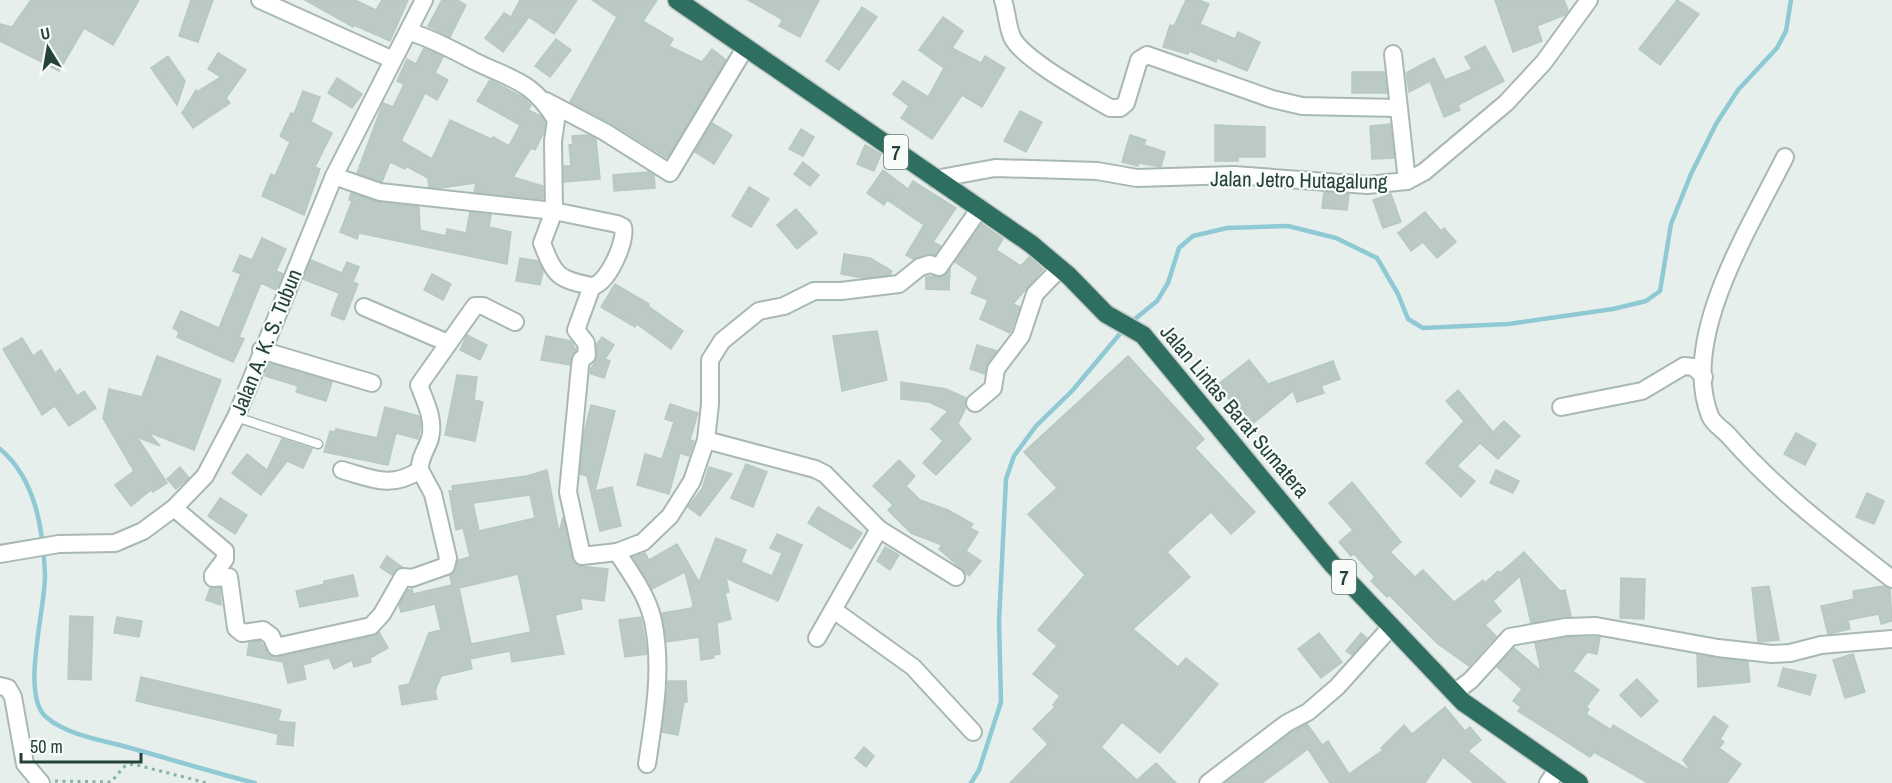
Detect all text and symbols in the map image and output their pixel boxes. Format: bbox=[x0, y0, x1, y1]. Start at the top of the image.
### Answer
north arrow bbox=[18, 18, 78, 78]
text: U bbox=[38, 22, 52, 45]
road number: 7 bbox=[884, 135, 908, 169]
street label: Jalan Jetro Hutagalung bbox=[1210, 164, 1388, 196]
street label: Jalan A. K. S. Tubun bbox=[223, 265, 309, 419]
street label: Jalan Lintas Barat Sumatera bbox=[1154, 318, 1317, 504]
road number: 7 bbox=[1332, 560, 1356, 594]
scale bar bbox=[21, 726, 141, 764]
text: 50 m bbox=[30, 734, 63, 759]

